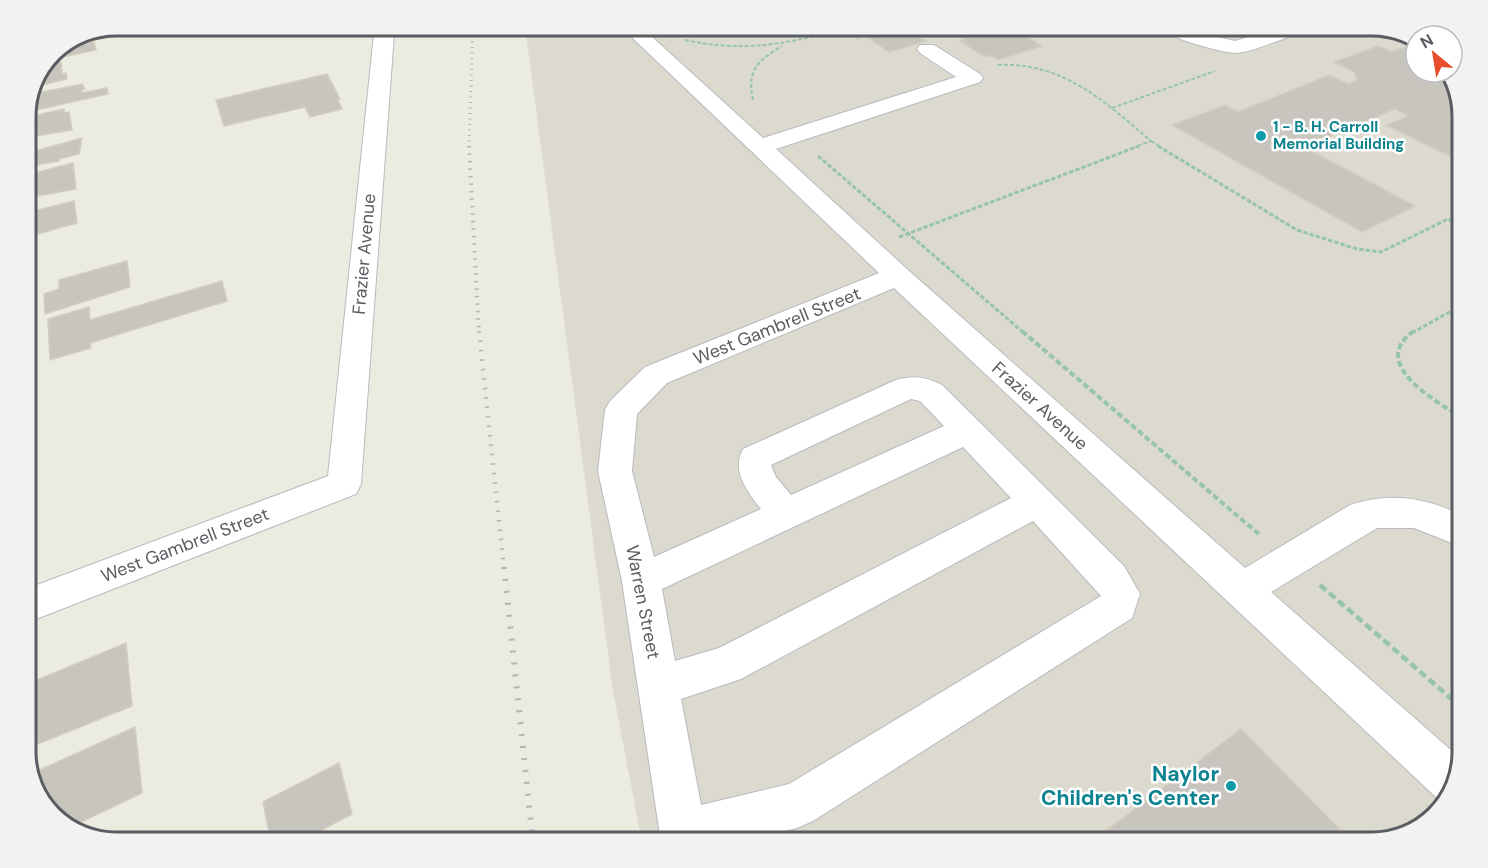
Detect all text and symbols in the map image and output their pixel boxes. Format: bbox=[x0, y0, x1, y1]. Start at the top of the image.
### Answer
north arrow bbox=[1404, 24, 1464, 84]
text: N bbox=[1416, 29, 1437, 53]
place label: 1 - B. H. Carroll Memorial Building bbox=[1273, 117, 1404, 154]
marker: 1 - B. H. Carroll Memorial Building bbox=[1254, 129, 1268, 143]
street label: Frazier Avenue bbox=[347, 192, 381, 316]
street label: West Gambrell Street bbox=[690, 281, 864, 371]
street label: Frazier Avenue bbox=[987, 356, 1093, 456]
street label: West Gambrell Street bbox=[97, 502, 273, 588]
street label: Warren Street bbox=[620, 543, 666, 661]
place label: Naylor Children's Center bbox=[1041, 760, 1219, 812]
marker: Naylor Children's Center bbox=[1224, 779, 1238, 793]

